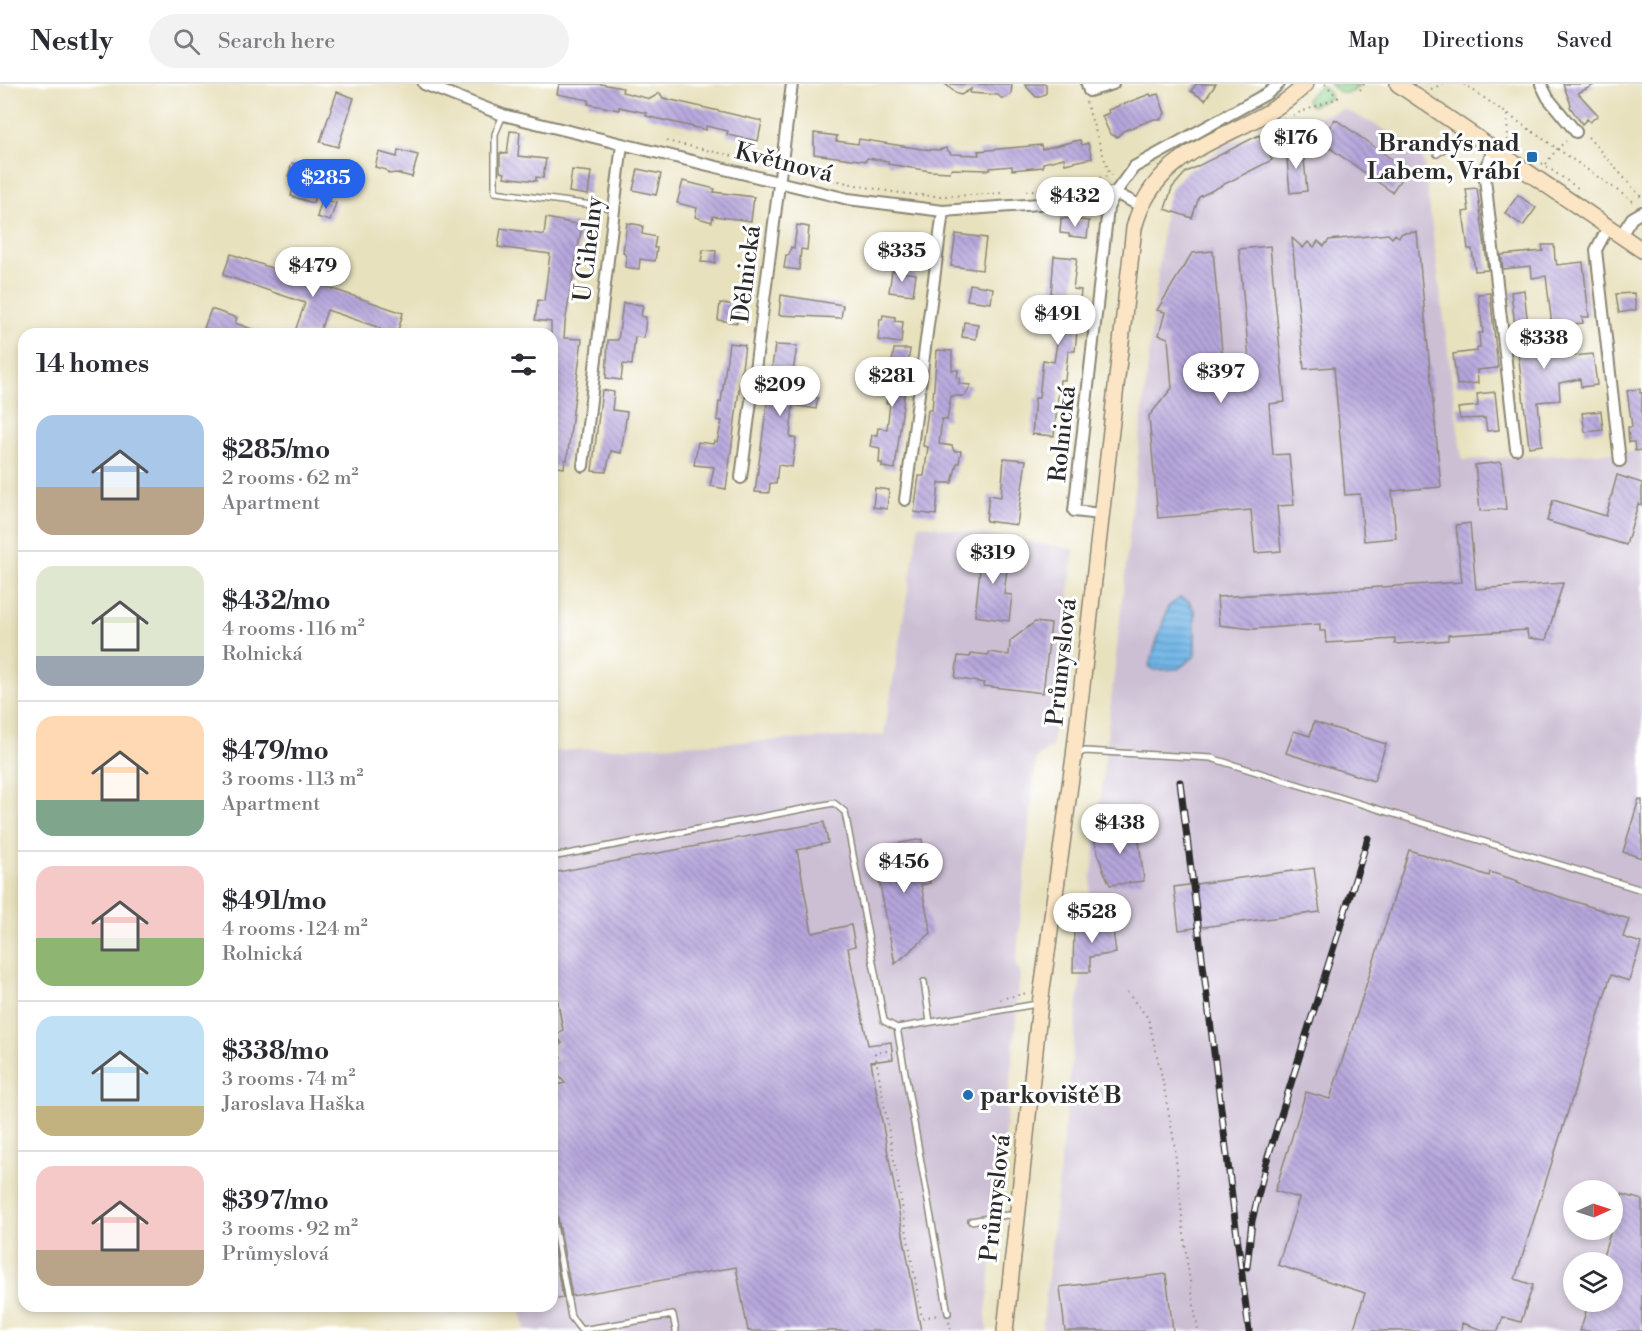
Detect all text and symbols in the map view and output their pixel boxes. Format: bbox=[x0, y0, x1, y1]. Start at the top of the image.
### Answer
search box bbox=[149, 14, 569, 68]
text: Nestly bbox=[30, 24, 113, 59]
icon: search bbox=[170, 25, 203, 58]
text: Search here bbox=[218, 28, 335, 55]
text: Map bbox=[1348, 28, 1390, 54]
text: Directions bbox=[1423, 28, 1524, 54]
text: Saved bbox=[1557, 28, 1612, 54]
pin: $176 bbox=[1260, 119, 1332, 170]
text: $176 bbox=[1274, 126, 1318, 151]
place label: Brandýs nad Labem, Vrábí bbox=[1367, 129, 1521, 187]
street label: Květnová bbox=[732, 136, 837, 190]
marker: Brandýs nad Labem, Vrábí bbox=[1525, 150, 1539, 164]
pin: $285 bbox=[290, 159, 362, 210]
text: $285 bbox=[301, 166, 351, 191]
pin: $432 bbox=[1039, 177, 1111, 228]
text: $432 bbox=[1050, 184, 1100, 209]
street label: U Cihelny bbox=[568, 194, 610, 304]
street label: Dělnická bbox=[726, 223, 768, 324]
pin: $335 bbox=[866, 232, 938, 283]
text: $335 bbox=[878, 239, 926, 264]
pin: $479 bbox=[277, 247, 349, 298]
text: $479 bbox=[289, 254, 337, 279]
pin: $491 bbox=[1022, 295, 1094, 346]
text: $491 bbox=[1035, 302, 1081, 327]
pin: $338 bbox=[1508, 319, 1580, 370]
text: $338 bbox=[1520, 326, 1568, 351]
text: 14 homes bbox=[36, 348, 149, 380]
icon: filters bbox=[507, 348, 540, 381]
pin: $397 bbox=[1185, 353, 1257, 404]
pin: $281 bbox=[856, 357, 928, 408]
text: $397 bbox=[1197, 360, 1245, 385]
text: $281 bbox=[869, 364, 915, 389]
pin: $209 bbox=[744, 366, 816, 417]
text: $209 bbox=[754, 373, 806, 398]
street label: Rolnická bbox=[1043, 384, 1083, 484]
text: $285/mo bbox=[222, 434, 330, 466]
icon: home bbox=[84, 439, 156, 511]
text: 2 rooms · 62 m² bbox=[222, 466, 358, 491]
text: Apartment bbox=[222, 491, 320, 516]
pin: $319 bbox=[957, 534, 1029, 585]
text: $319 bbox=[970, 541, 1016, 566]
text: $432/mo bbox=[222, 585, 331, 617]
icon: home bbox=[84, 590, 156, 662]
street label: Průmyslová bbox=[1040, 596, 1084, 727]
text: 4 rooms · 116 m² bbox=[222, 617, 365, 642]
text: Rolnická bbox=[222, 642, 303, 667]
text: $479/mo bbox=[222, 735, 329, 767]
icon: home bbox=[84, 740, 156, 812]
text: 3 rooms · 113 m² bbox=[222, 767, 363, 792]
text: Apartment bbox=[222, 792, 320, 817]
pin: $438 bbox=[1084, 804, 1156, 855]
text: $438 bbox=[1095, 811, 1145, 836]
pin: $456 bbox=[868, 843, 940, 894]
text: $456 bbox=[879, 850, 929, 875]
text: $491/mo bbox=[222, 885, 327, 917]
icon: home bbox=[84, 890, 156, 962]
pin: $528 bbox=[1056, 893, 1128, 944]
text: $528 bbox=[1067, 900, 1117, 925]
text: 4 rooms · 124 m² bbox=[222, 917, 368, 942]
text: Rolnická bbox=[222, 942, 303, 967]
text: $338/mo bbox=[222, 1035, 329, 1067]
icon: home bbox=[84, 1040, 156, 1112]
text: 3 rooms · 74 m² bbox=[222, 1067, 355, 1092]
place label: parkoviště B bbox=[980, 1081, 1121, 1111]
marker: parkoviště B bbox=[961, 1088, 975, 1102]
text: Jaroslava Haška bbox=[222, 1092, 365, 1117]
street label: Průmyslová bbox=[974, 1132, 1018, 1263]
north arrow bbox=[1563, 1180, 1623, 1240]
map controls bbox=[1563, 1180, 1623, 1312]
text: $397/mo bbox=[222, 1185, 329, 1217]
icon: home bbox=[84, 1190, 156, 1262]
text: 3 rooms · 92 m² bbox=[222, 1217, 358, 1242]
text: Průmyslová bbox=[222, 1242, 329, 1267]
button: layers bbox=[1563, 1252, 1623, 1312]

